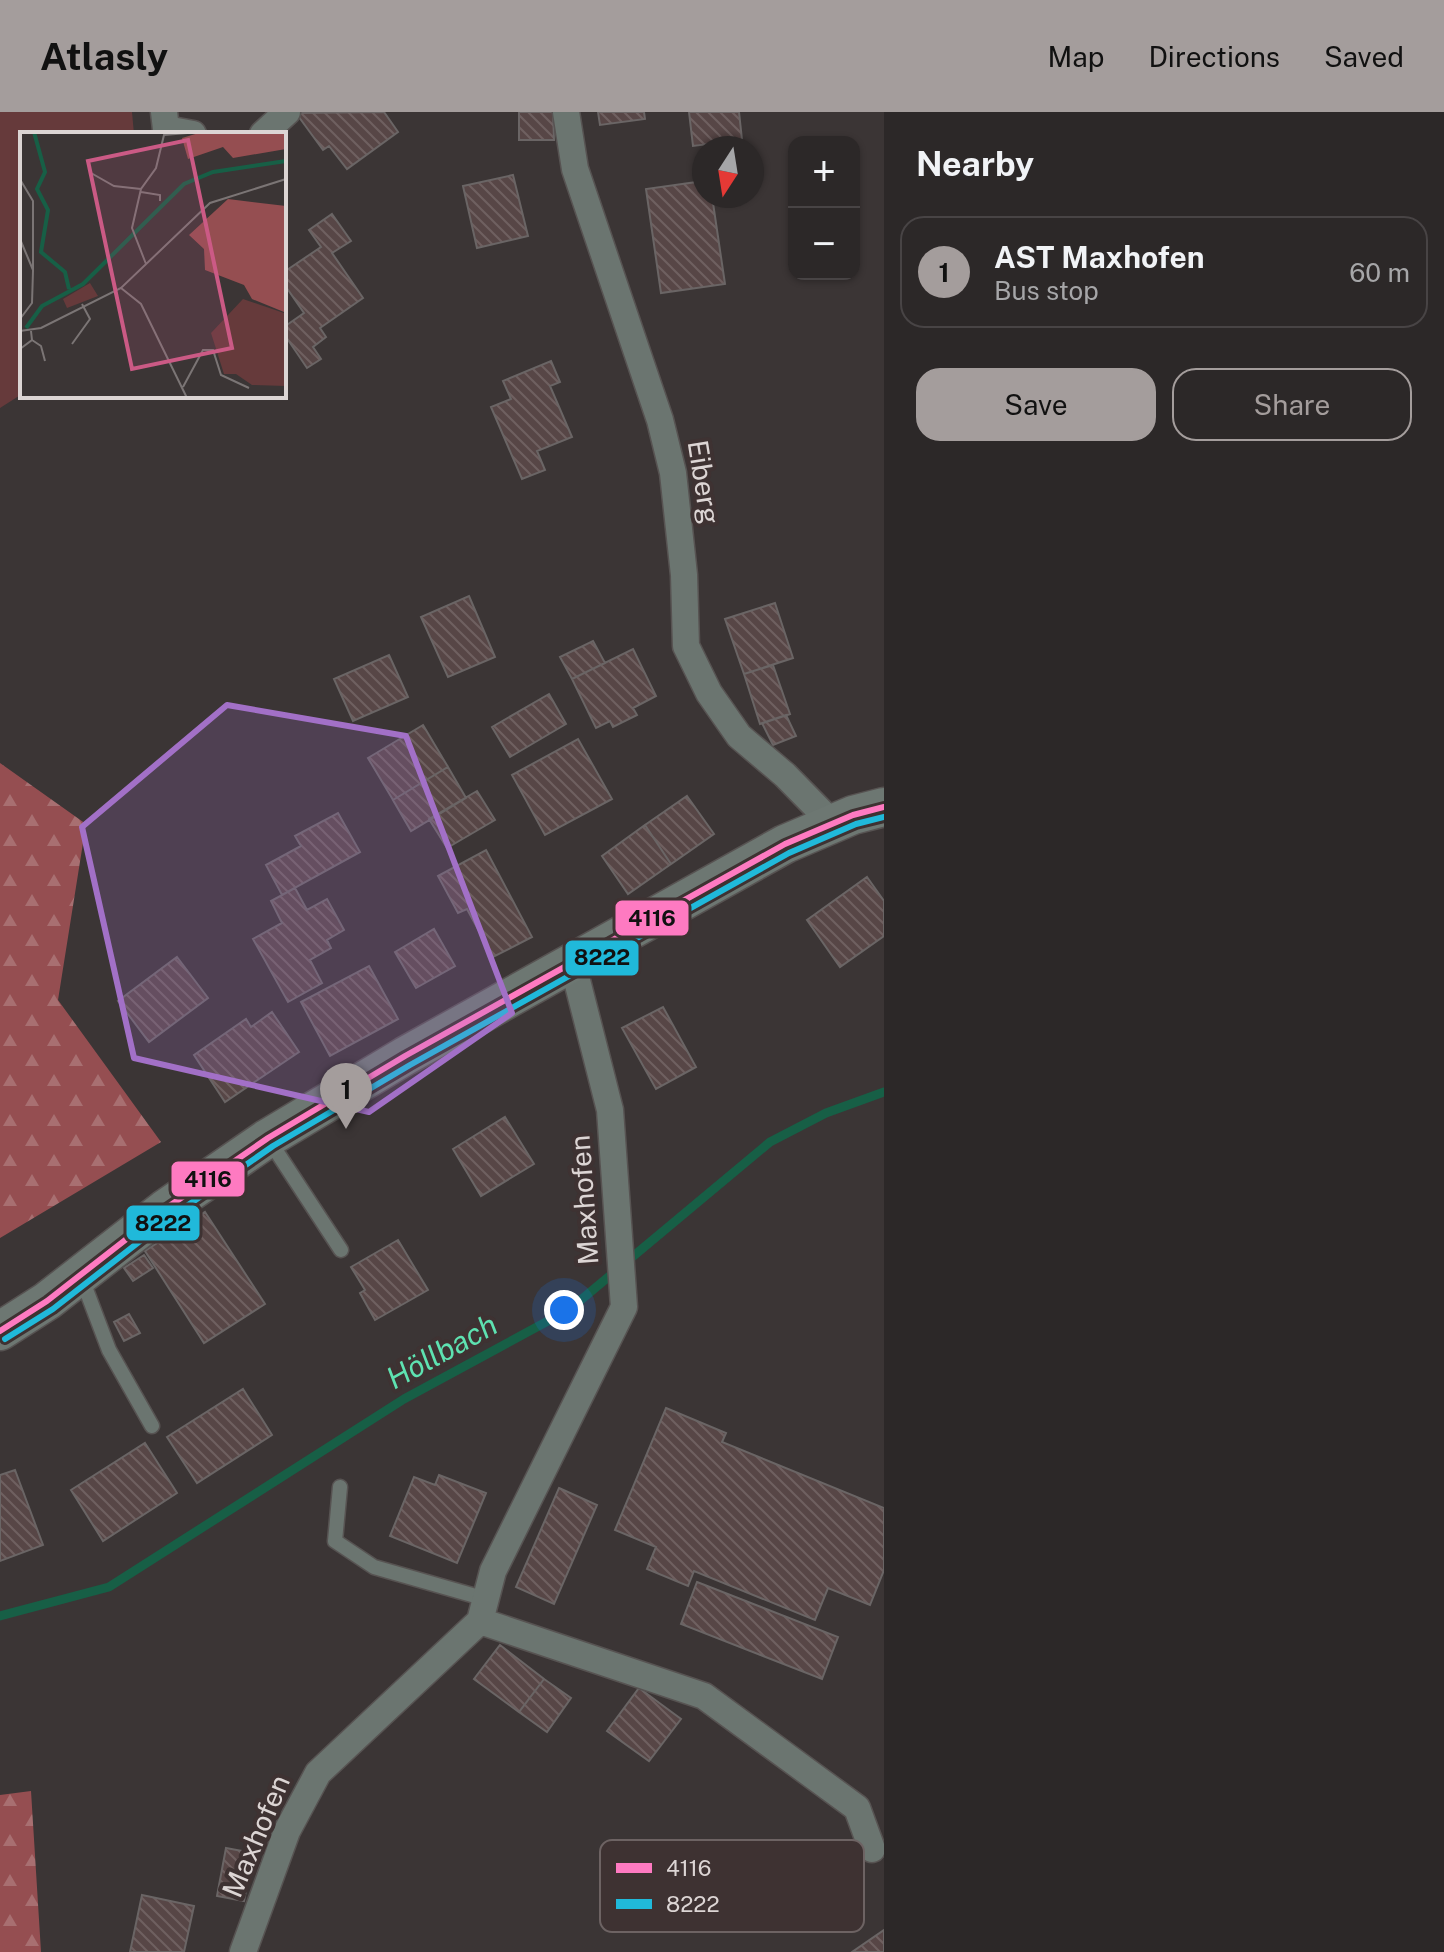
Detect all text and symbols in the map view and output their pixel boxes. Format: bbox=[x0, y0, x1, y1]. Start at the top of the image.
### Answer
text: Atlasly bbox=[40, 34, 168, 79]
text: Map bbox=[1048, 40, 1104, 73]
text: Directions bbox=[1148, 40, 1280, 73]
text: Saved bbox=[1324, 40, 1404, 73]
inset map bbox=[20, 132, 286, 398]
north arrow bbox=[692, 136, 764, 208]
map controls bbox=[788, 136, 860, 280]
button: + bbox=[788, 136, 860, 208]
text: Nearby bbox=[916, 144, 1034, 184]
button: − bbox=[788, 208, 860, 280]
text: AST Maxhofen bbox=[994, 239, 1205, 275]
text: 1 bbox=[938, 257, 950, 288]
text: 60 m bbox=[1349, 257, 1410, 288]
text: Bus stop bbox=[994, 275, 1099, 306]
button: Save bbox=[916, 368, 1156, 441]
button: Share bbox=[1172, 368, 1412, 441]
street label: Eiberg bbox=[682, 438, 727, 526]
line badge: 4116 bbox=[614, 899, 690, 937]
text: 4116 bbox=[628, 905, 676, 931]
line badge: 8222 bbox=[564, 939, 640, 977]
text: 8222 bbox=[574, 944, 630, 970]
pin: 1 bbox=[320, 1063, 372, 1129]
street label: Maxhofen bbox=[563, 1134, 604, 1266]
line badge: 4116 bbox=[170, 1160, 246, 1198]
text: 4116 bbox=[184, 1166, 232, 1192]
line badge: 8222 bbox=[125, 1204, 201, 1242]
text: 8222 bbox=[135, 1210, 191, 1236]
your location bbox=[544, 1290, 584, 1330]
water label: Höllbach bbox=[380, 1306, 503, 1396]
street label: Maxhofen bbox=[215, 1770, 296, 1902]
legend bbox=[600, 1840, 864, 1932]
text: 4116 bbox=[666, 1855, 711, 1881]
text: 8222 bbox=[666, 1891, 720, 1917]

